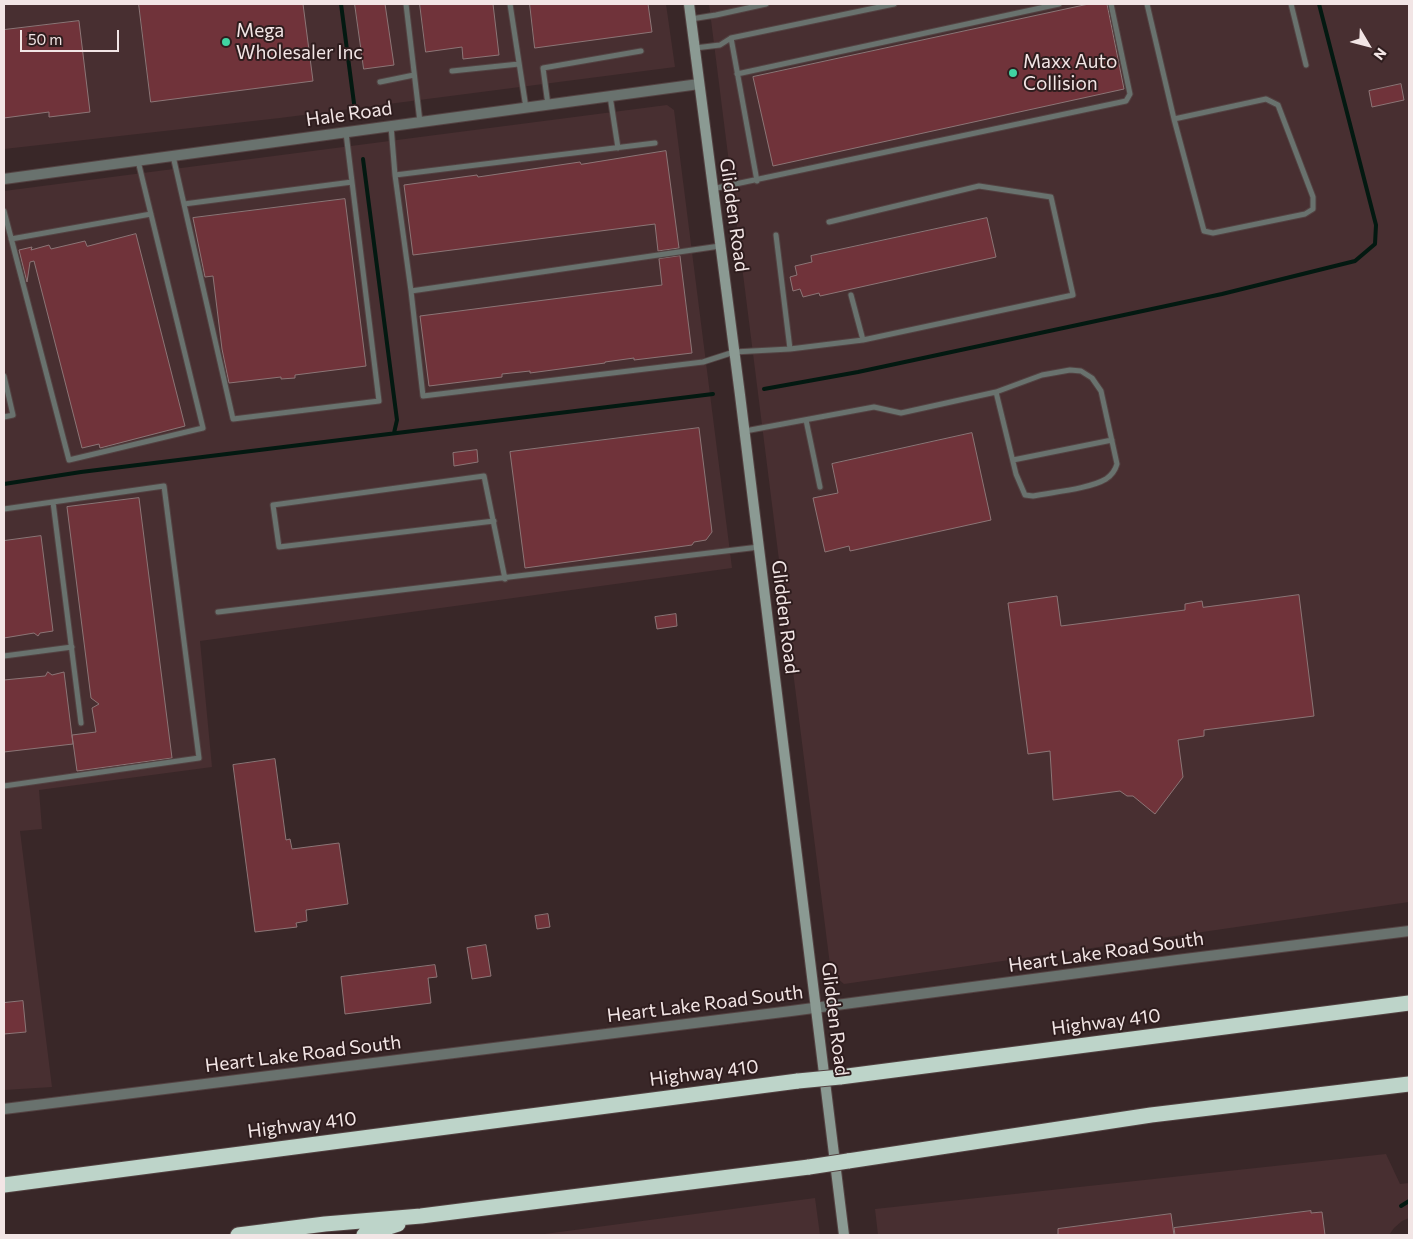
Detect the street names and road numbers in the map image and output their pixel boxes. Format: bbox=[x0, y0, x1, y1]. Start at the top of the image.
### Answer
street label: Hale Road bbox=[304, 97, 394, 131]
street label: Glidden Road bbox=[715, 157, 753, 273]
street label: Glidden Road bbox=[767, 559, 803, 675]
street label: Heart Lake Road South bbox=[1007, 927, 1205, 977]
street label: Glidden Road bbox=[817, 961, 853, 1077]
street label: Heart Lake Road South bbox=[606, 981, 804, 1027]
street label: Highway 410 bbox=[1050, 1004, 1162, 1040]
street label: Heart Lake Road South bbox=[204, 1031, 402, 1077]
street label: Highway 410 bbox=[648, 1055, 760, 1091]
street label: Highway 410 bbox=[246, 1107, 358, 1143]

